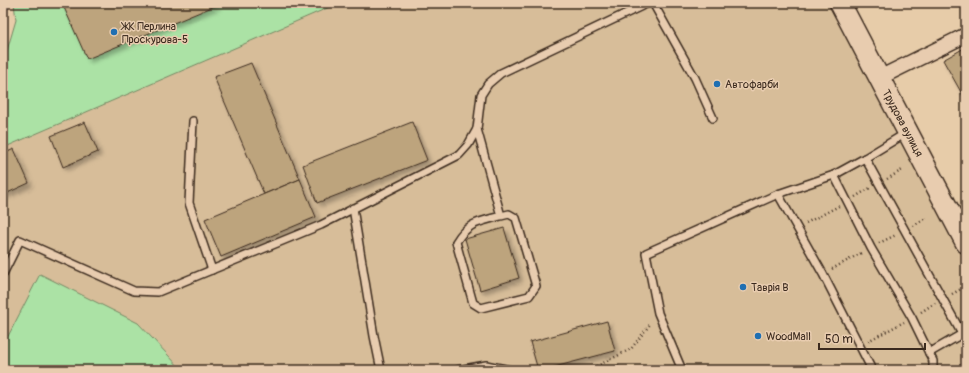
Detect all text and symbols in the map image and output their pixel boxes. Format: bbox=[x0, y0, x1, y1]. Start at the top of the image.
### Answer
place label: ЖК Перлина Проскурова-5 bbox=[120, 20, 188, 46]
marker: ЖК Перлина Проскурова-5 bbox=[109, 27, 119, 37]
place label: Автофарби bbox=[725, 78, 778, 91]
marker: Автофарби bbox=[712, 79, 722, 89]
street label: Трудова вулиця bbox=[879, 87, 926, 159]
place label: Таврія В bbox=[751, 281, 789, 294]
marker: Таврія В bbox=[738, 282, 748, 292]
scale bar bbox=[819, 325, 925, 351]
place label: WoodMall bbox=[766, 330, 811, 343]
marker: WoodMall bbox=[753, 331, 763, 341]
text: 50 m bbox=[825, 332, 853, 347]

